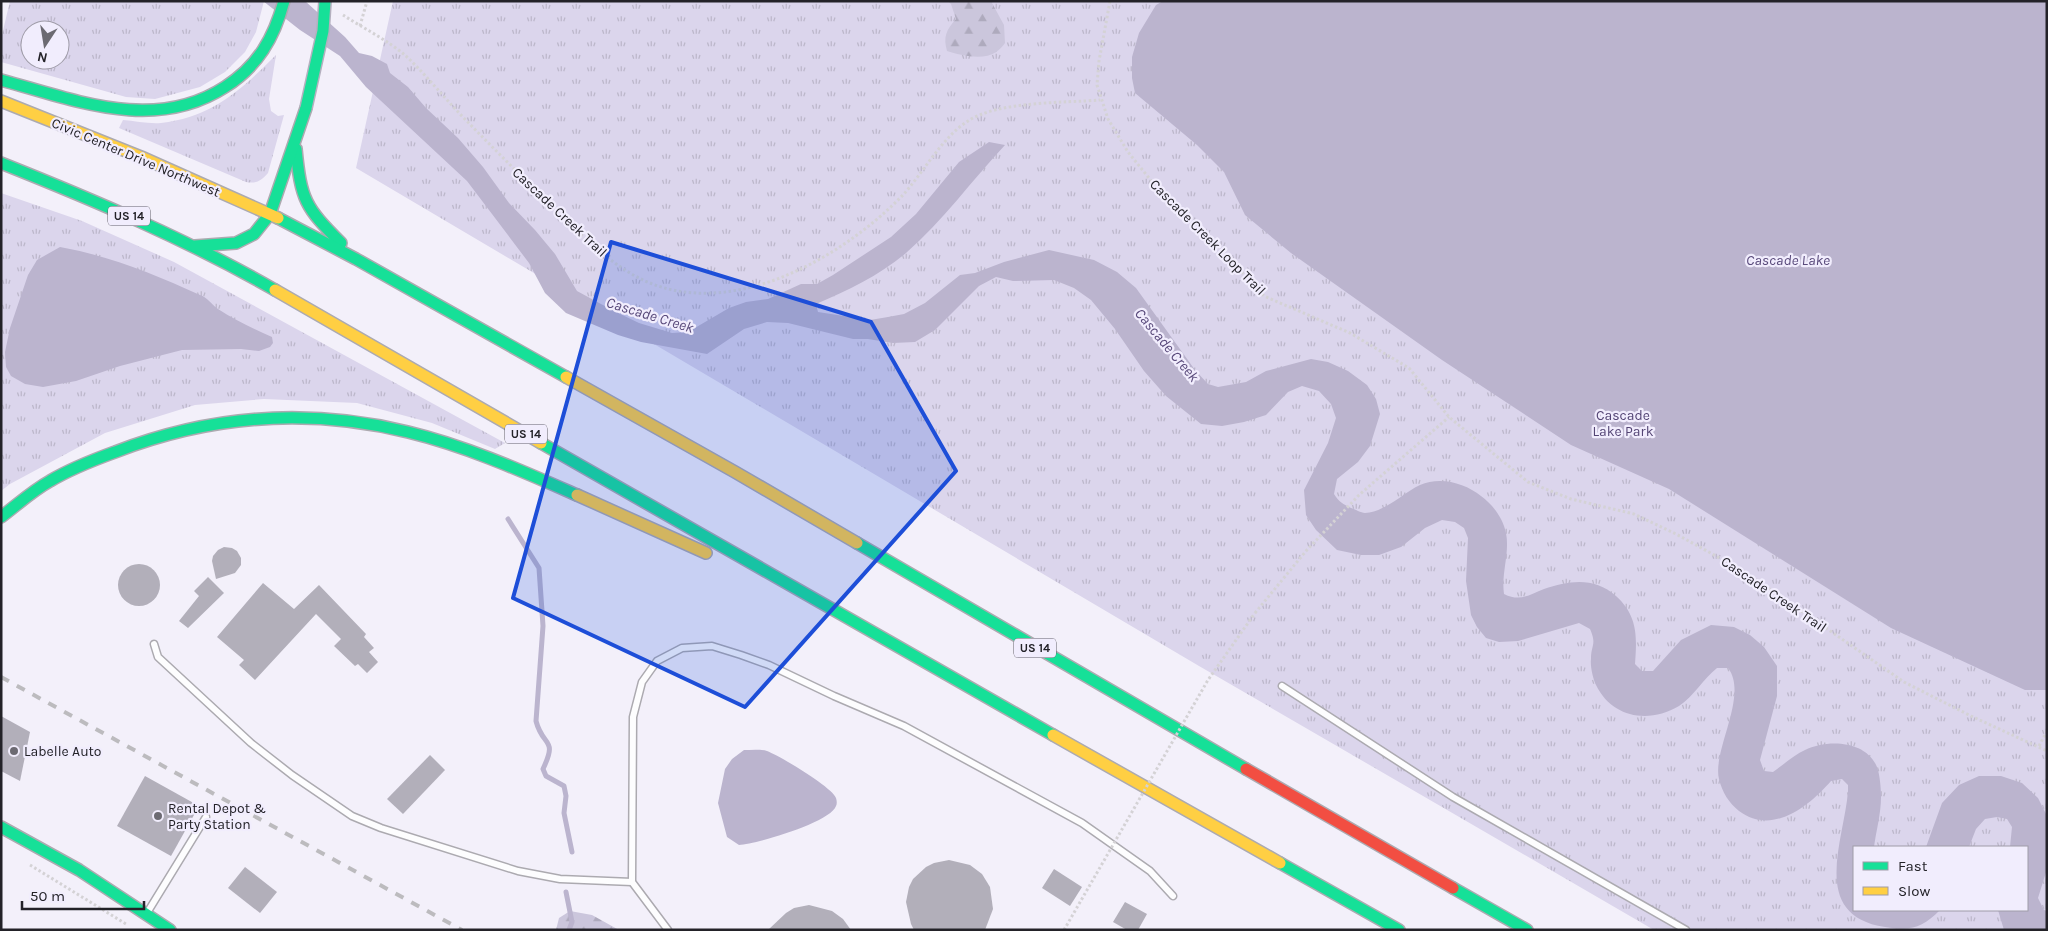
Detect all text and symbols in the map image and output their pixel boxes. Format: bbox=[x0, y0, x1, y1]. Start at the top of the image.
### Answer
north arrow bbox=[20, 20, 70, 70]
text: N bbox=[36, 48, 49, 67]
street label: Civic Center Drive Northwest bbox=[49, 114, 223, 201]
street label: Cascade Creek Trail bbox=[509, 164, 611, 261]
street label: Cascade Creek Loop Trail bbox=[1146, 176, 1269, 299]
road number: US 14 bbox=[108, 207, 150, 226]
water label: Cascade Lake bbox=[1746, 251, 1830, 269]
water label: Cascade Creek bbox=[604, 293, 696, 337]
water label: Cascade Creek bbox=[1131, 305, 1203, 386]
park label: Cascade Lake Park bbox=[1592, 407, 1654, 440]
road number: US 14 bbox=[505, 424, 547, 444]
street label: Cascade Creek Trail bbox=[1718, 553, 1830, 636]
road number: US 14 bbox=[1014, 638, 1056, 658]
place label: Labelle Auto bbox=[24, 743, 102, 760]
marker: Labelle Auto bbox=[8, 745, 20, 757]
place label: Rental Depot & Party Station bbox=[168, 800, 266, 833]
marker: Rental Depot & Party Station bbox=[152, 810, 164, 822]
legend bbox=[1853, 846, 2028, 911]
text: Fast bbox=[1898, 857, 1928, 875]
scale bar bbox=[22, 878, 145, 910]
text: Slow bbox=[1898, 882, 1930, 900]
text: 50 m bbox=[30, 887, 65, 905]

